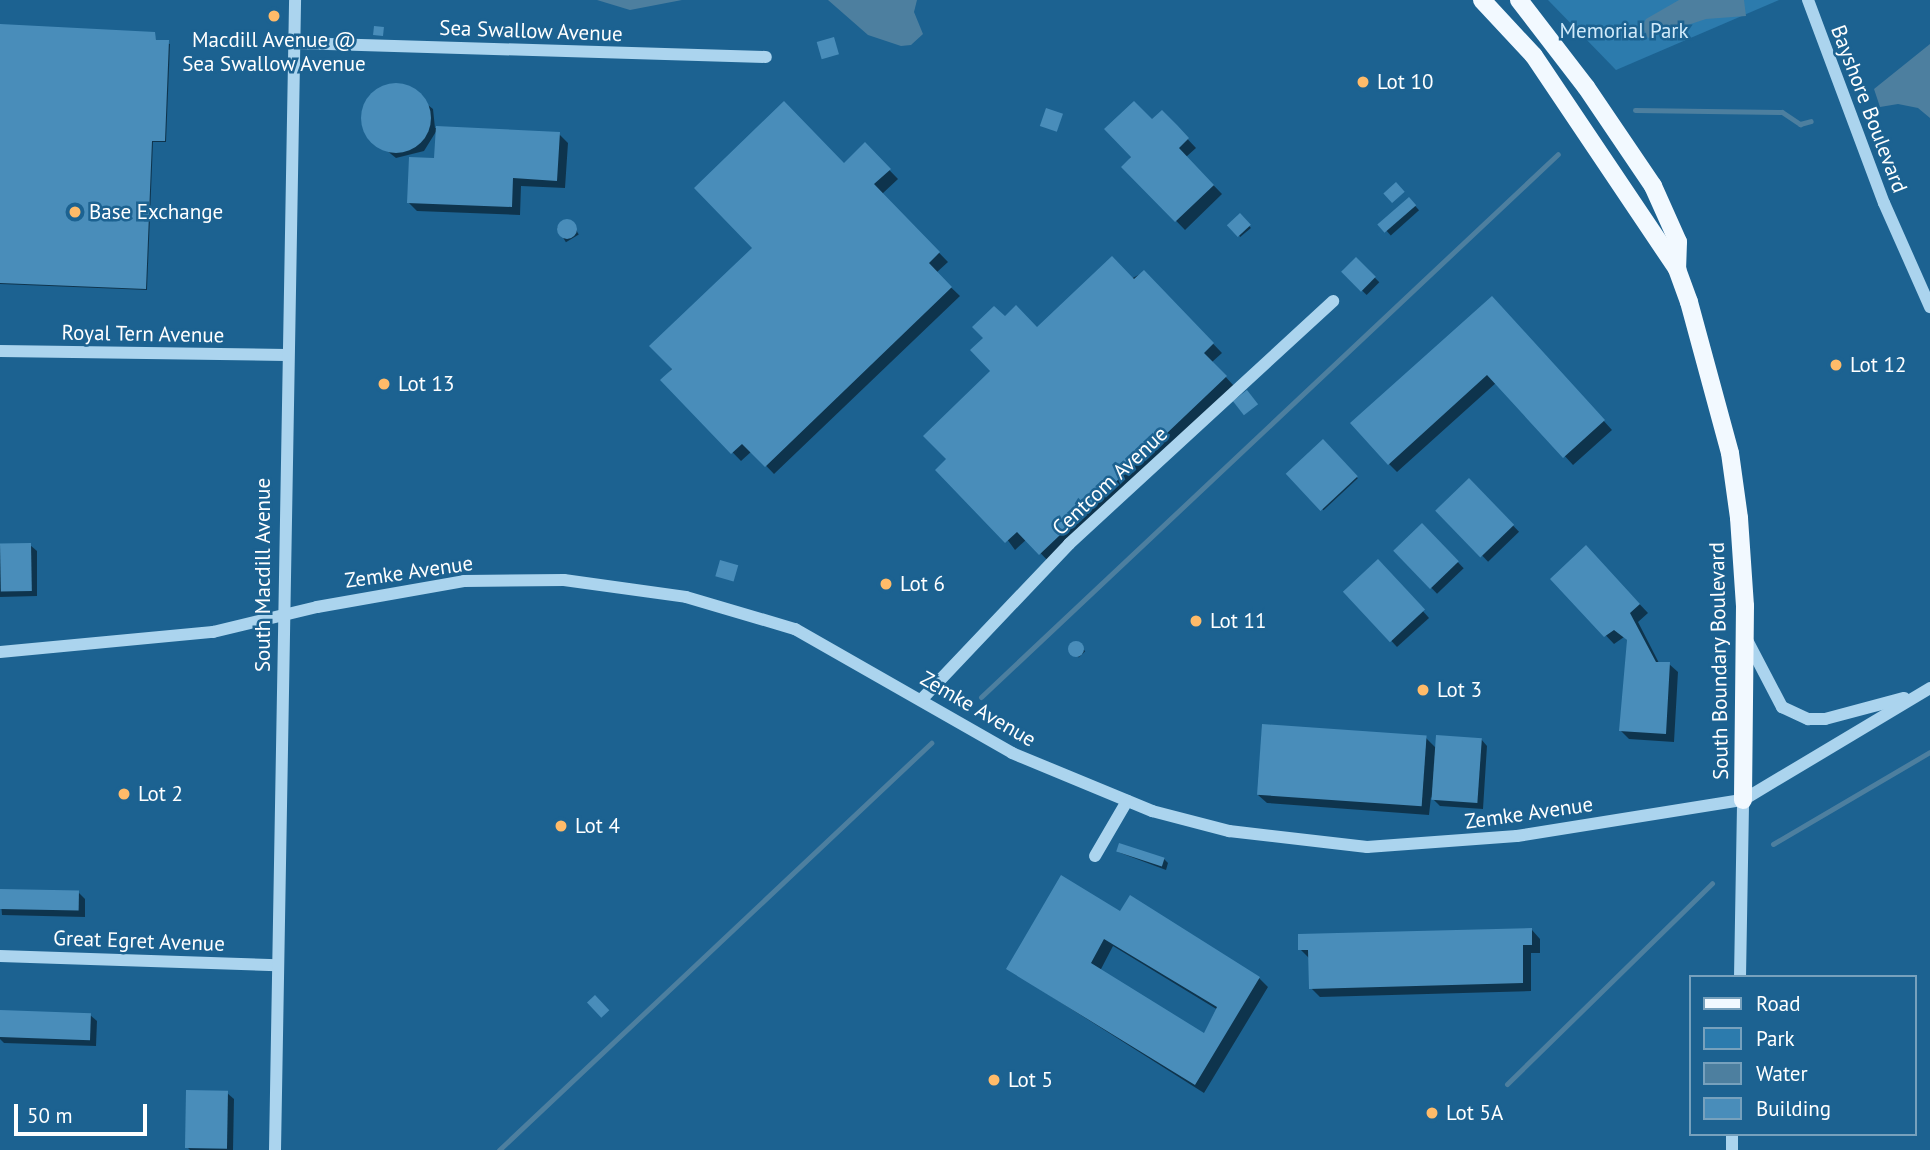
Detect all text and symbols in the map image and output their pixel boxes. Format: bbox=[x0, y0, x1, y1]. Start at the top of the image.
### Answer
marker: Macdill Avenue @ Sea Swallow Avenue bbox=[266, 8, 282, 24]
street label: Sea Swallow Avenue bbox=[438, 15, 624, 47]
park label: Memorial Park bbox=[1559, 18, 1689, 44]
street label: Bayshore Boulevard bbox=[1825, 22, 1913, 196]
place label: Macdill Avenue @ Sea Swallow Avenue bbox=[182, 27, 366, 77]
place label: Lot 10 bbox=[1377, 69, 1433, 95]
marker: Lot 10 bbox=[1355, 74, 1371, 90]
place label: Base Exchange bbox=[89, 199, 223, 225]
marker: Base Exchange bbox=[67, 204, 83, 220]
street label: Royal Tern Avenue bbox=[61, 320, 225, 348]
place label: Lot 12 bbox=[1850, 352, 1906, 378]
marker: Lot 12 bbox=[1828, 357, 1844, 373]
place label: Lot 13 bbox=[398, 371, 454, 397]
marker: Lot 13 bbox=[376, 376, 392, 392]
street label: Centcom Avenue bbox=[1047, 421, 1173, 541]
street label: South Macdill Avenue bbox=[250, 478, 276, 672]
street label: South Boundary Boulevard bbox=[1704, 541, 1734, 781]
street label: Zemke Avenue bbox=[343, 550, 475, 594]
place label: Lot 6 bbox=[900, 571, 945, 597]
marker: Lot 6 bbox=[878, 576, 894, 592]
place label: Lot 11 bbox=[1210, 608, 1266, 634]
marker: Lot 11 bbox=[1188, 613, 1204, 629]
street label: Zemke Avenue bbox=[916, 666, 1040, 752]
place label: Lot 3 bbox=[1437, 677, 1482, 703]
marker: Lot 3 bbox=[1415, 682, 1431, 698]
place label: Lot 2 bbox=[138, 781, 183, 807]
marker: Lot 2 bbox=[116, 786, 132, 802]
street label: Zemke Avenue bbox=[1463, 791, 1595, 835]
place label: Lot 4 bbox=[575, 813, 620, 839]
marker: Lot 4 bbox=[553, 818, 569, 834]
street label: Great Egret Avenue bbox=[52, 925, 226, 957]
legend bbox=[1688, 975, 1916, 1136]
text: Road bbox=[1756, 990, 1800, 1017]
text: Park bbox=[1756, 1025, 1795, 1052]
text: Water bbox=[1756, 1060, 1808, 1087]
place label: Lot 5 bbox=[1008, 1067, 1053, 1093]
marker: Lot 5 bbox=[986, 1072, 1002, 1088]
scale bar bbox=[18, 1090, 150, 1134]
text: Building bbox=[1756, 1095, 1831, 1122]
place label: Lot 5A bbox=[1446, 1100, 1503, 1126]
text: 50 m bbox=[27, 1102, 73, 1129]
marker: Lot 5A bbox=[1424, 1105, 1440, 1121]

